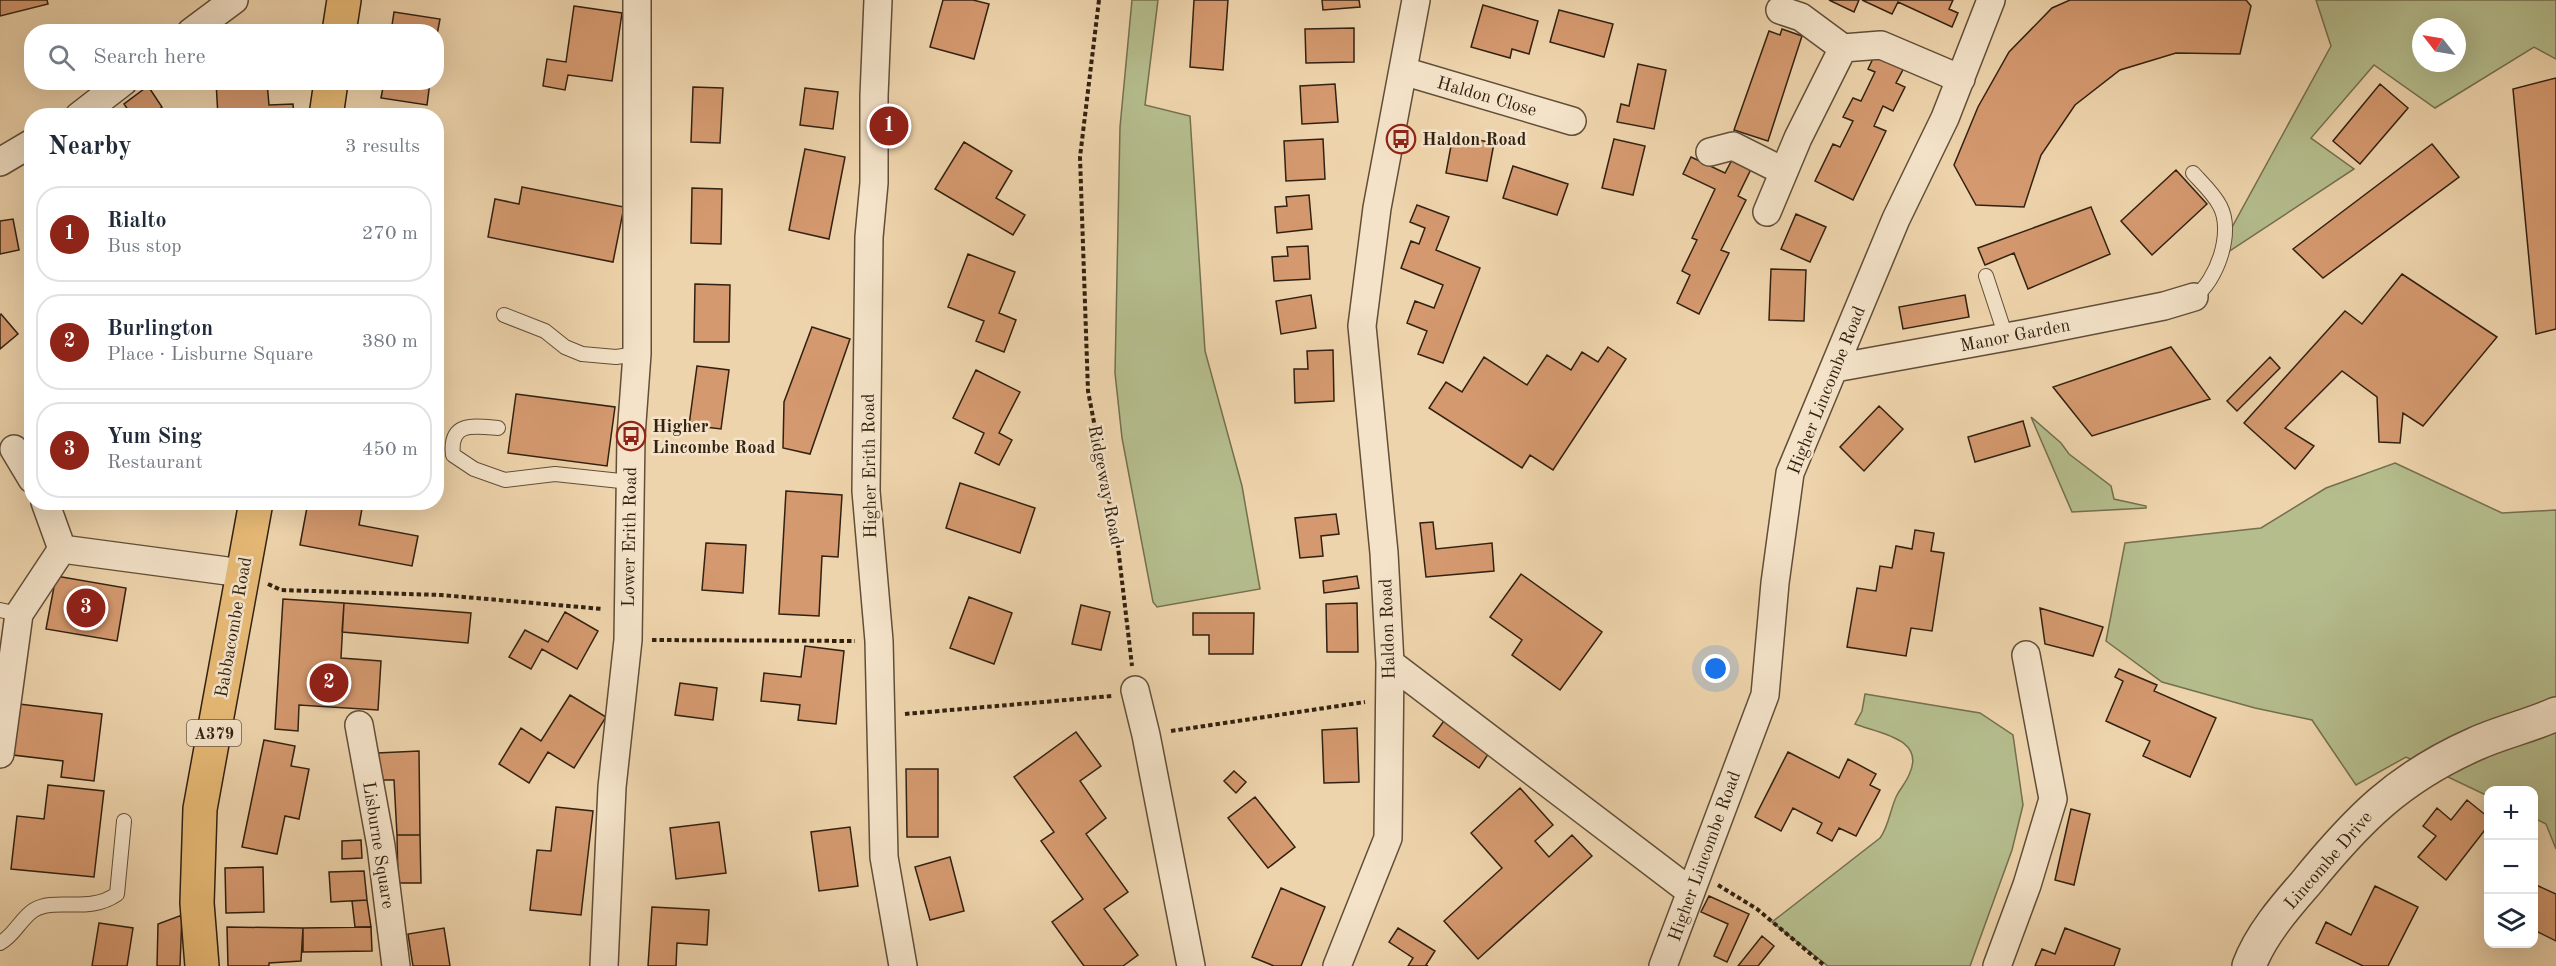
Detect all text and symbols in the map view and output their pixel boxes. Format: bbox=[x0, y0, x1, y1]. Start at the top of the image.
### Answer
north arrow bbox=[2412, 18, 2466, 72]
search box bbox=[24, 24, 444, 90]
icon: search bbox=[45, 41, 78, 74]
text: Search here bbox=[93, 46, 206, 68]
street label: Haldon Close bbox=[1435, 74, 1539, 120]
pin: 1 bbox=[870, 104, 908, 148]
bus stop icon: Haldon Road bbox=[1385, 123, 1417, 155]
place label: Haldon Road bbox=[1422, 131, 1527, 149]
text: Nearby bbox=[48, 134, 132, 160]
text: 3 results bbox=[345, 137, 420, 157]
text: Rialto bbox=[107, 210, 167, 232]
text: 1 bbox=[64, 224, 75, 244]
text: 270 m bbox=[362, 224, 418, 244]
text: Bus stop bbox=[107, 237, 182, 257]
street label: Higher Lincombe Road bbox=[1785, 304, 1869, 477]
street label: Manor Garden bbox=[1959, 316, 2072, 355]
text: Burlington bbox=[107, 318, 213, 340]
text: 2 bbox=[64, 332, 75, 352]
text: 380 m bbox=[362, 332, 418, 352]
text: Place · Lisburne Square bbox=[107, 345, 313, 365]
street label: Higher Erith Road bbox=[860, 393, 880, 539]
place label: Higher Lincombe Road bbox=[652, 418, 776, 457]
bus stop icon: Higher Lincombe Road bbox=[615, 420, 647, 452]
street label: Ridgeway Road bbox=[1085, 424, 1125, 547]
text: Yum Sing bbox=[107, 426, 202, 448]
text: 3 bbox=[64, 440, 75, 460]
text: 450 m bbox=[362, 440, 418, 460]
text: Restaurant bbox=[107, 453, 203, 473]
street label: Lower Erith Road bbox=[620, 467, 640, 607]
street label: Babbacombe Road bbox=[213, 556, 255, 699]
street label: Haldon Road bbox=[1377, 578, 1399, 680]
pin: 3 bbox=[66, 586, 106, 630]
your location bbox=[1701, 654, 1730, 683]
pin: 2 bbox=[310, 660, 348, 706]
road number: A379 bbox=[187, 720, 241, 746]
street label: Higher Lincombe Road bbox=[1666, 769, 1744, 944]
street label: Lisburne Square bbox=[359, 780, 397, 910]
map controls bbox=[2484, 786, 2538, 948]
button: + bbox=[2484, 786, 2538, 840]
street label: Lincombe Drive bbox=[2281, 808, 2376, 913]
button: − bbox=[2484, 840, 2538, 894]
button: layers bbox=[2484, 894, 2538, 948]

